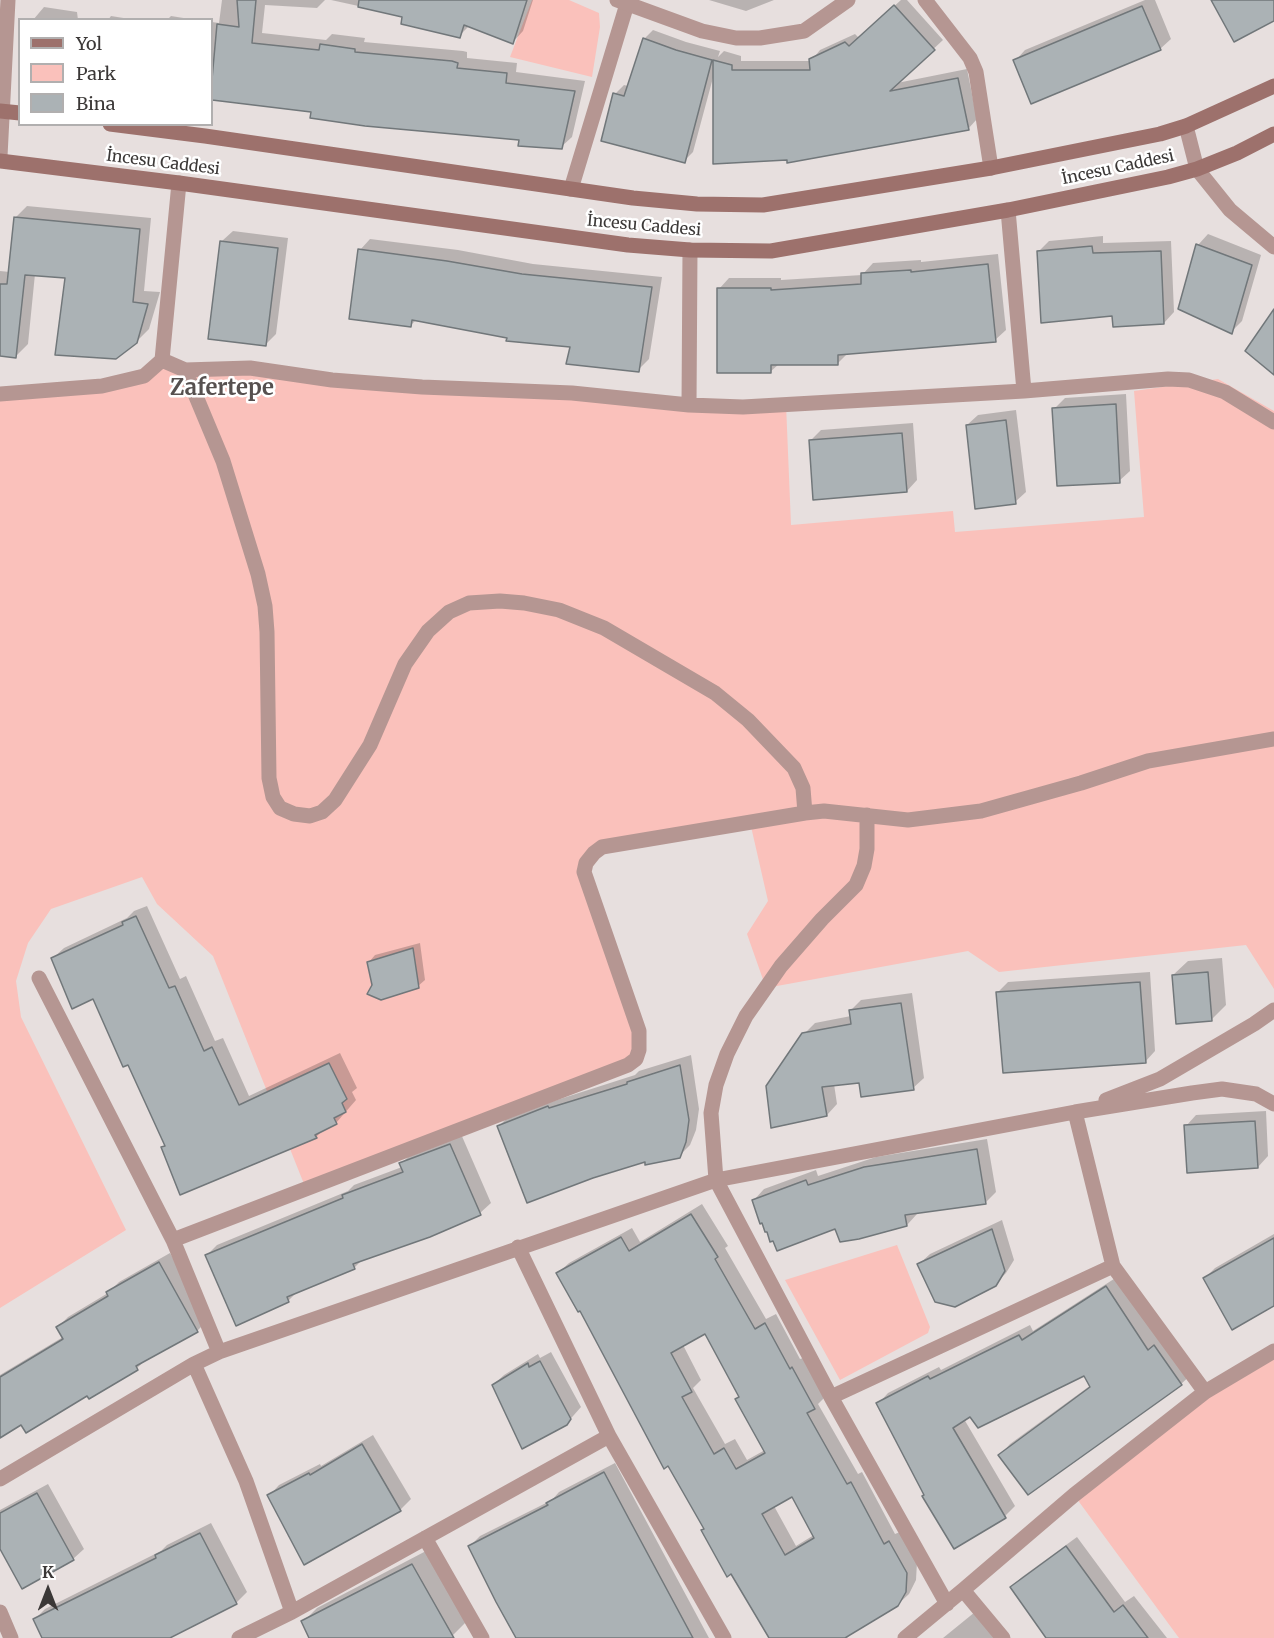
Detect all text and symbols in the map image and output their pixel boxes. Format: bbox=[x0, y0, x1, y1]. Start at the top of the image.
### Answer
legend bbox=[18, 18, 213, 126]
text: Yol bbox=[76, 32, 102, 55]
text: Park bbox=[76, 62, 116, 85]
text: Bina bbox=[76, 92, 115, 115]
street label: İncesu Caddesi bbox=[105, 146, 221, 180]
street label: İncesu Caddesi bbox=[1060, 147, 1176, 189]
street label: İncesu Caddesi bbox=[586, 211, 702, 241]
district label: Zafertepe bbox=[170, 376, 274, 402]
north arrow bbox=[18, 1560, 78, 1620]
text: K bbox=[42, 1562, 54, 1582]

